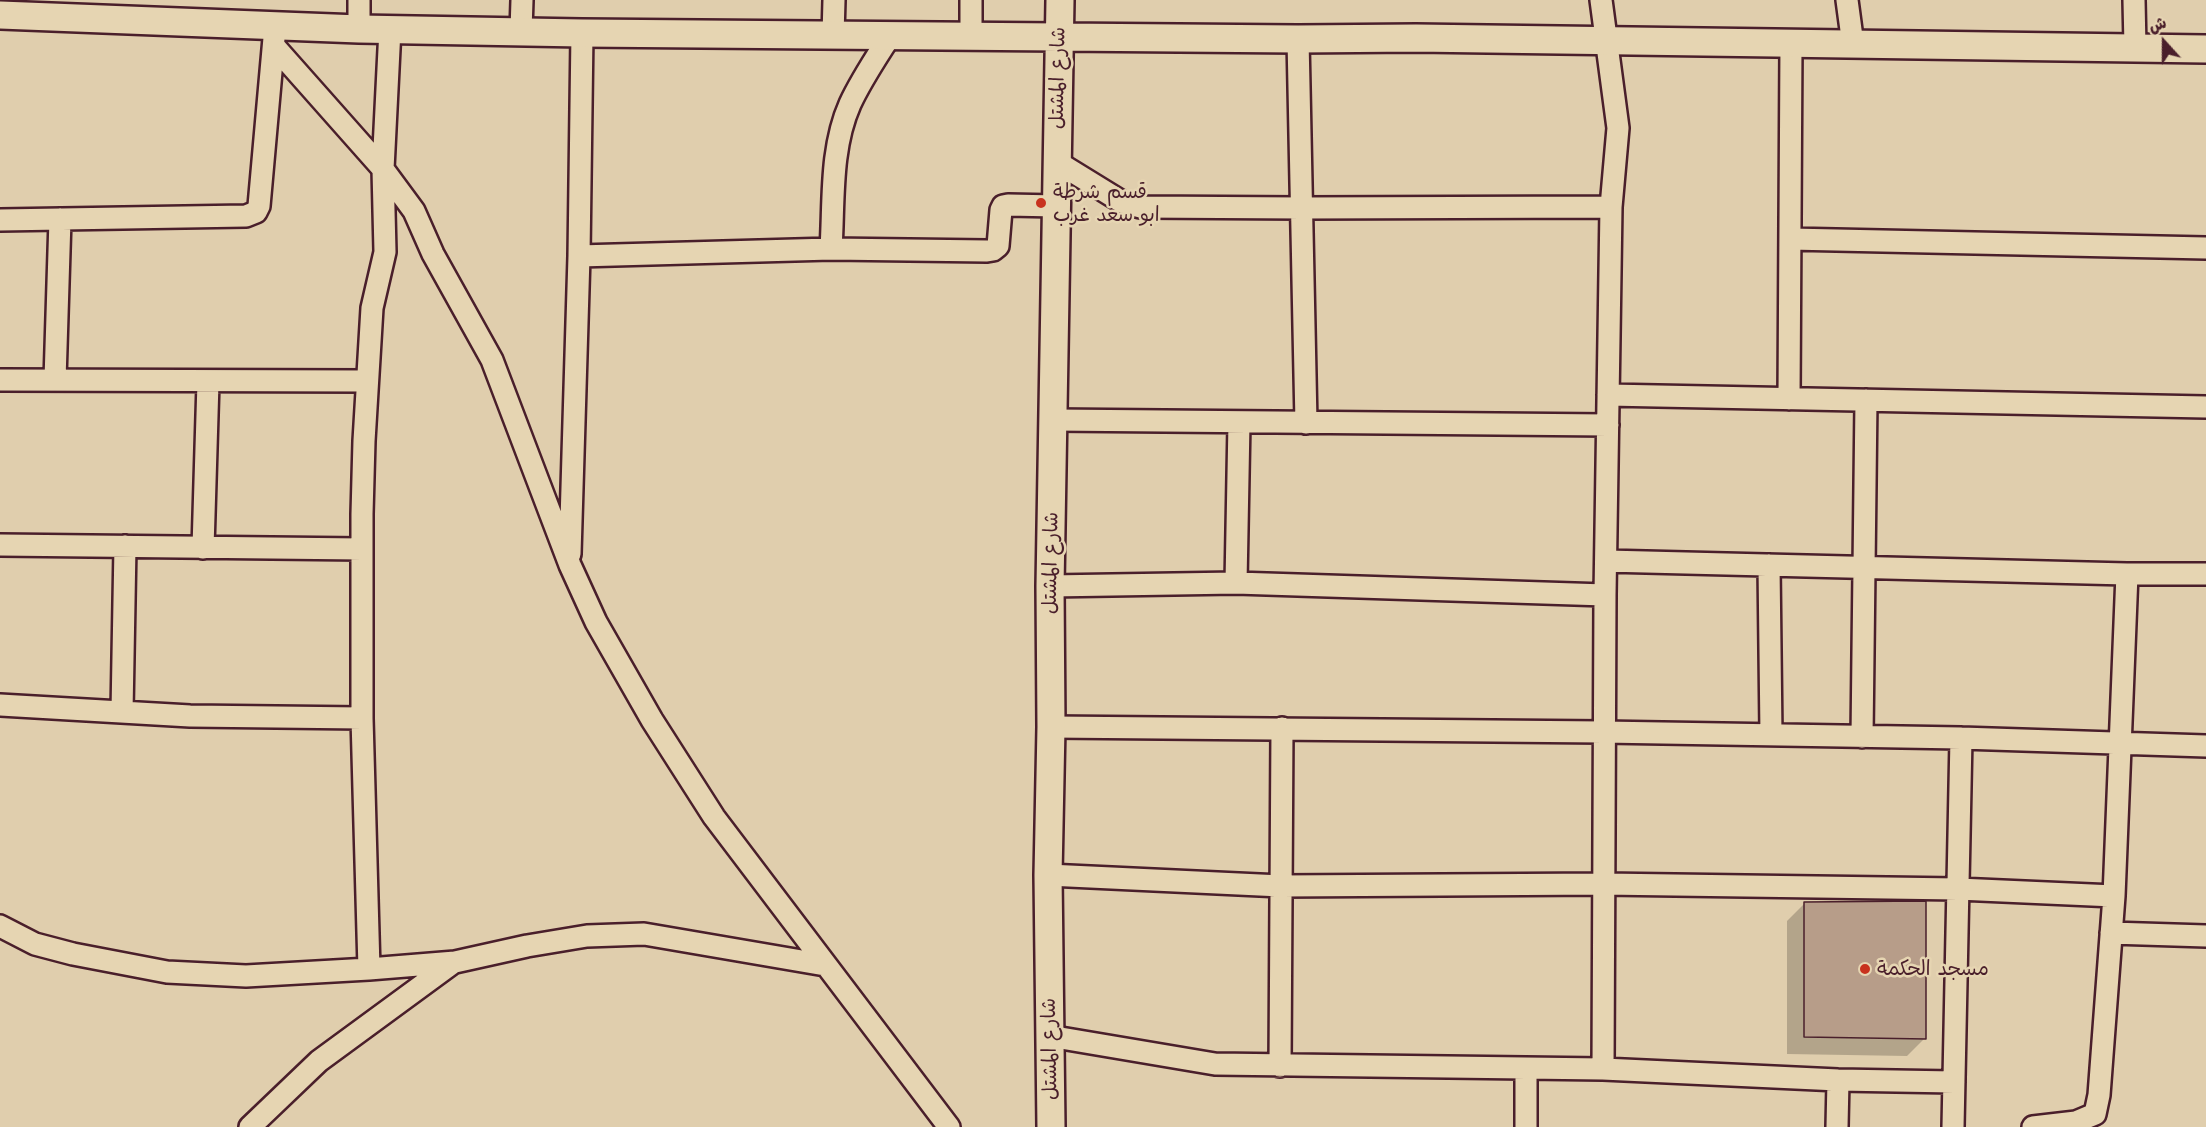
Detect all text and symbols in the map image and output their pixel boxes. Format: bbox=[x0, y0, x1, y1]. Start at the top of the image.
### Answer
north arrow bbox=[2134, 12, 2194, 72]
text: ش bbox=[2146, 14, 2169, 37]
street label: شارع المشتل bbox=[1045, 27, 1071, 129]
place label: قسم شرطة ابو سعد غرب bbox=[1053, 180, 1160, 227]
marker: قسم شرطة ابو سعد غرب bbox=[1034, 196, 1048, 210]
street label: شارع المشتل bbox=[1038, 512, 1064, 614]
place label: مسجد الحكمة bbox=[1877, 957, 1989, 981]
marker: مسجد الحكمة bbox=[1858, 962, 1872, 976]
street label: شارع المشتل bbox=[1037, 998, 1063, 1100]

